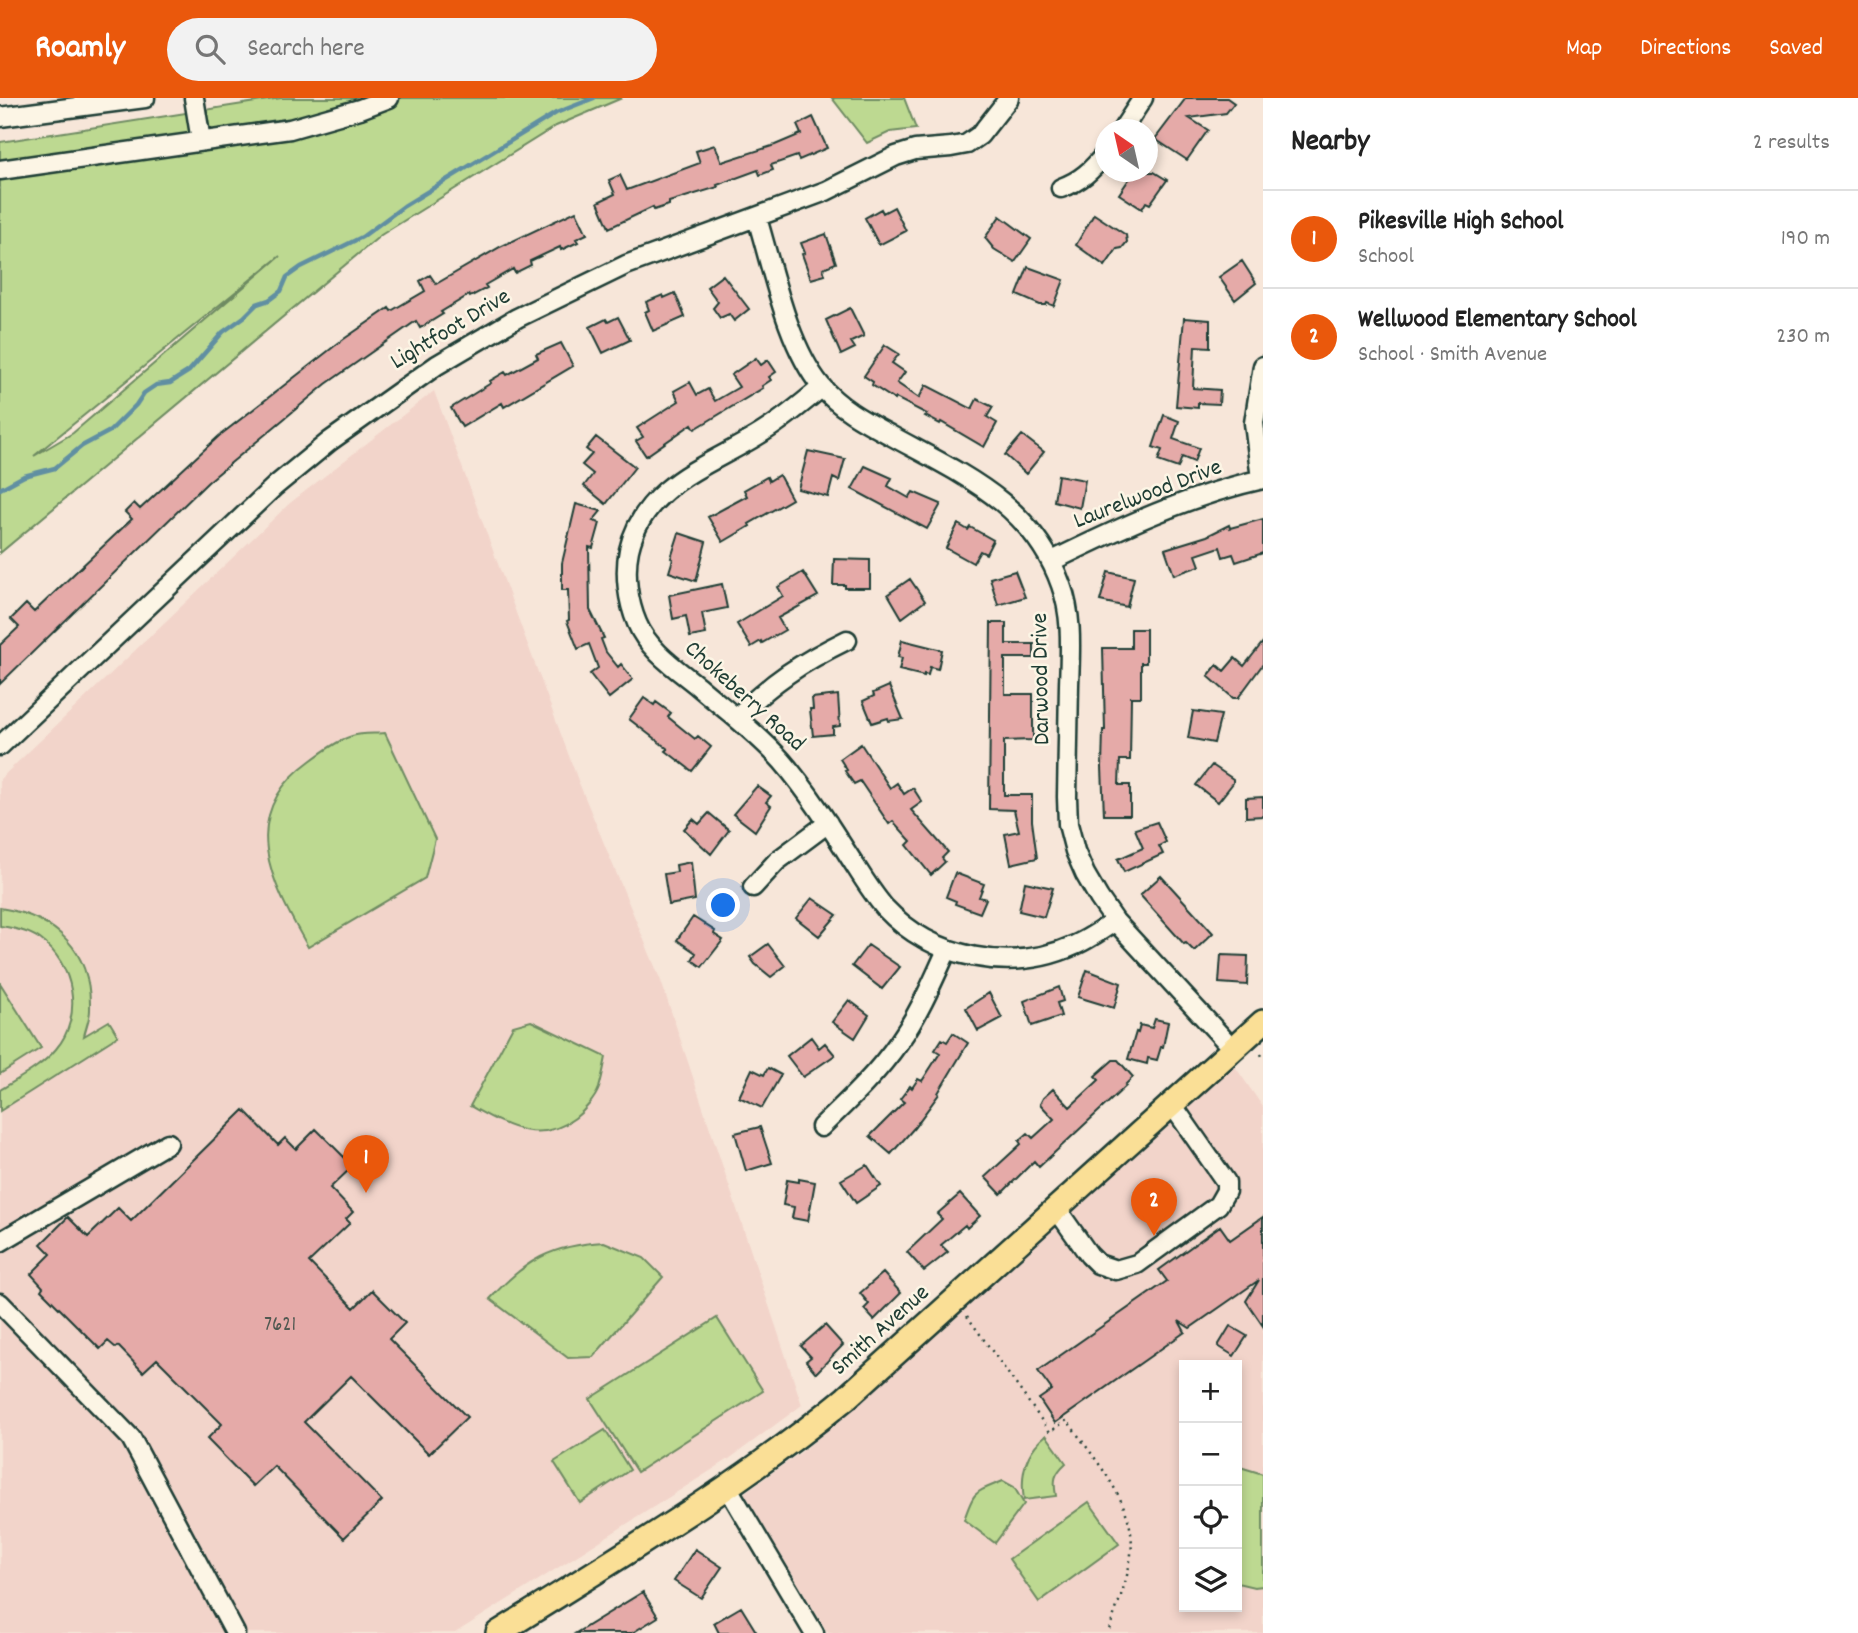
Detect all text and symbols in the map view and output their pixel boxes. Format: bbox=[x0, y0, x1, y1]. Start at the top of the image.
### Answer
search box bbox=[167, 18, 657, 81]
text: Roamly bbox=[35, 26, 125, 73]
icon: search bbox=[191, 30, 229, 68]
text: Search here bbox=[247, 31, 365, 68]
text: Map bbox=[1566, 32, 1602, 66]
text: Directions bbox=[1640, 32, 1731, 66]
text: Saved bbox=[1769, 32, 1823, 66]
north arrow bbox=[1095, 119, 1158, 182]
text: Nearby bbox=[1291, 122, 1369, 165]
text: 2 results bbox=[1753, 127, 1830, 160]
text: Pikesville High School bbox=[1358, 204, 1563, 241]
text: 1 bbox=[1311, 223, 1317, 256]
text: 190 m bbox=[1781, 223, 1830, 256]
text: School bbox=[1358, 241, 1414, 274]
street label: Lightfoot Drive bbox=[384, 281, 518, 379]
text: Wellwood Elementary School bbox=[1358, 302, 1637, 339]
text: 2 bbox=[1309, 321, 1319, 354]
text: 230 m bbox=[1776, 321, 1830, 354]
text: School · Smith Avenue bbox=[1358, 339, 1547, 372]
street label: Laurelwood Drive bbox=[1069, 451, 1227, 539]
street label: Darwood Drive bbox=[1024, 613, 1060, 745]
street label: Chokeberry Road bbox=[676, 633, 812, 761]
your location bbox=[706, 888, 740, 922]
pin: 1 bbox=[343, 1135, 389, 1193]
pin: 2 bbox=[1131, 1178, 1177, 1236]
street label: Smith Avenue bbox=[824, 1277, 938, 1385]
house number: 7621 bbox=[264, 1311, 296, 1341]
map controls bbox=[1179, 1360, 1242, 1612]
button: + bbox=[1179, 1360, 1242, 1423]
button: − bbox=[1179, 1423, 1242, 1486]
button: locate bbox=[1179, 1486, 1242, 1549]
button: layers bbox=[1179, 1549, 1242, 1612]

